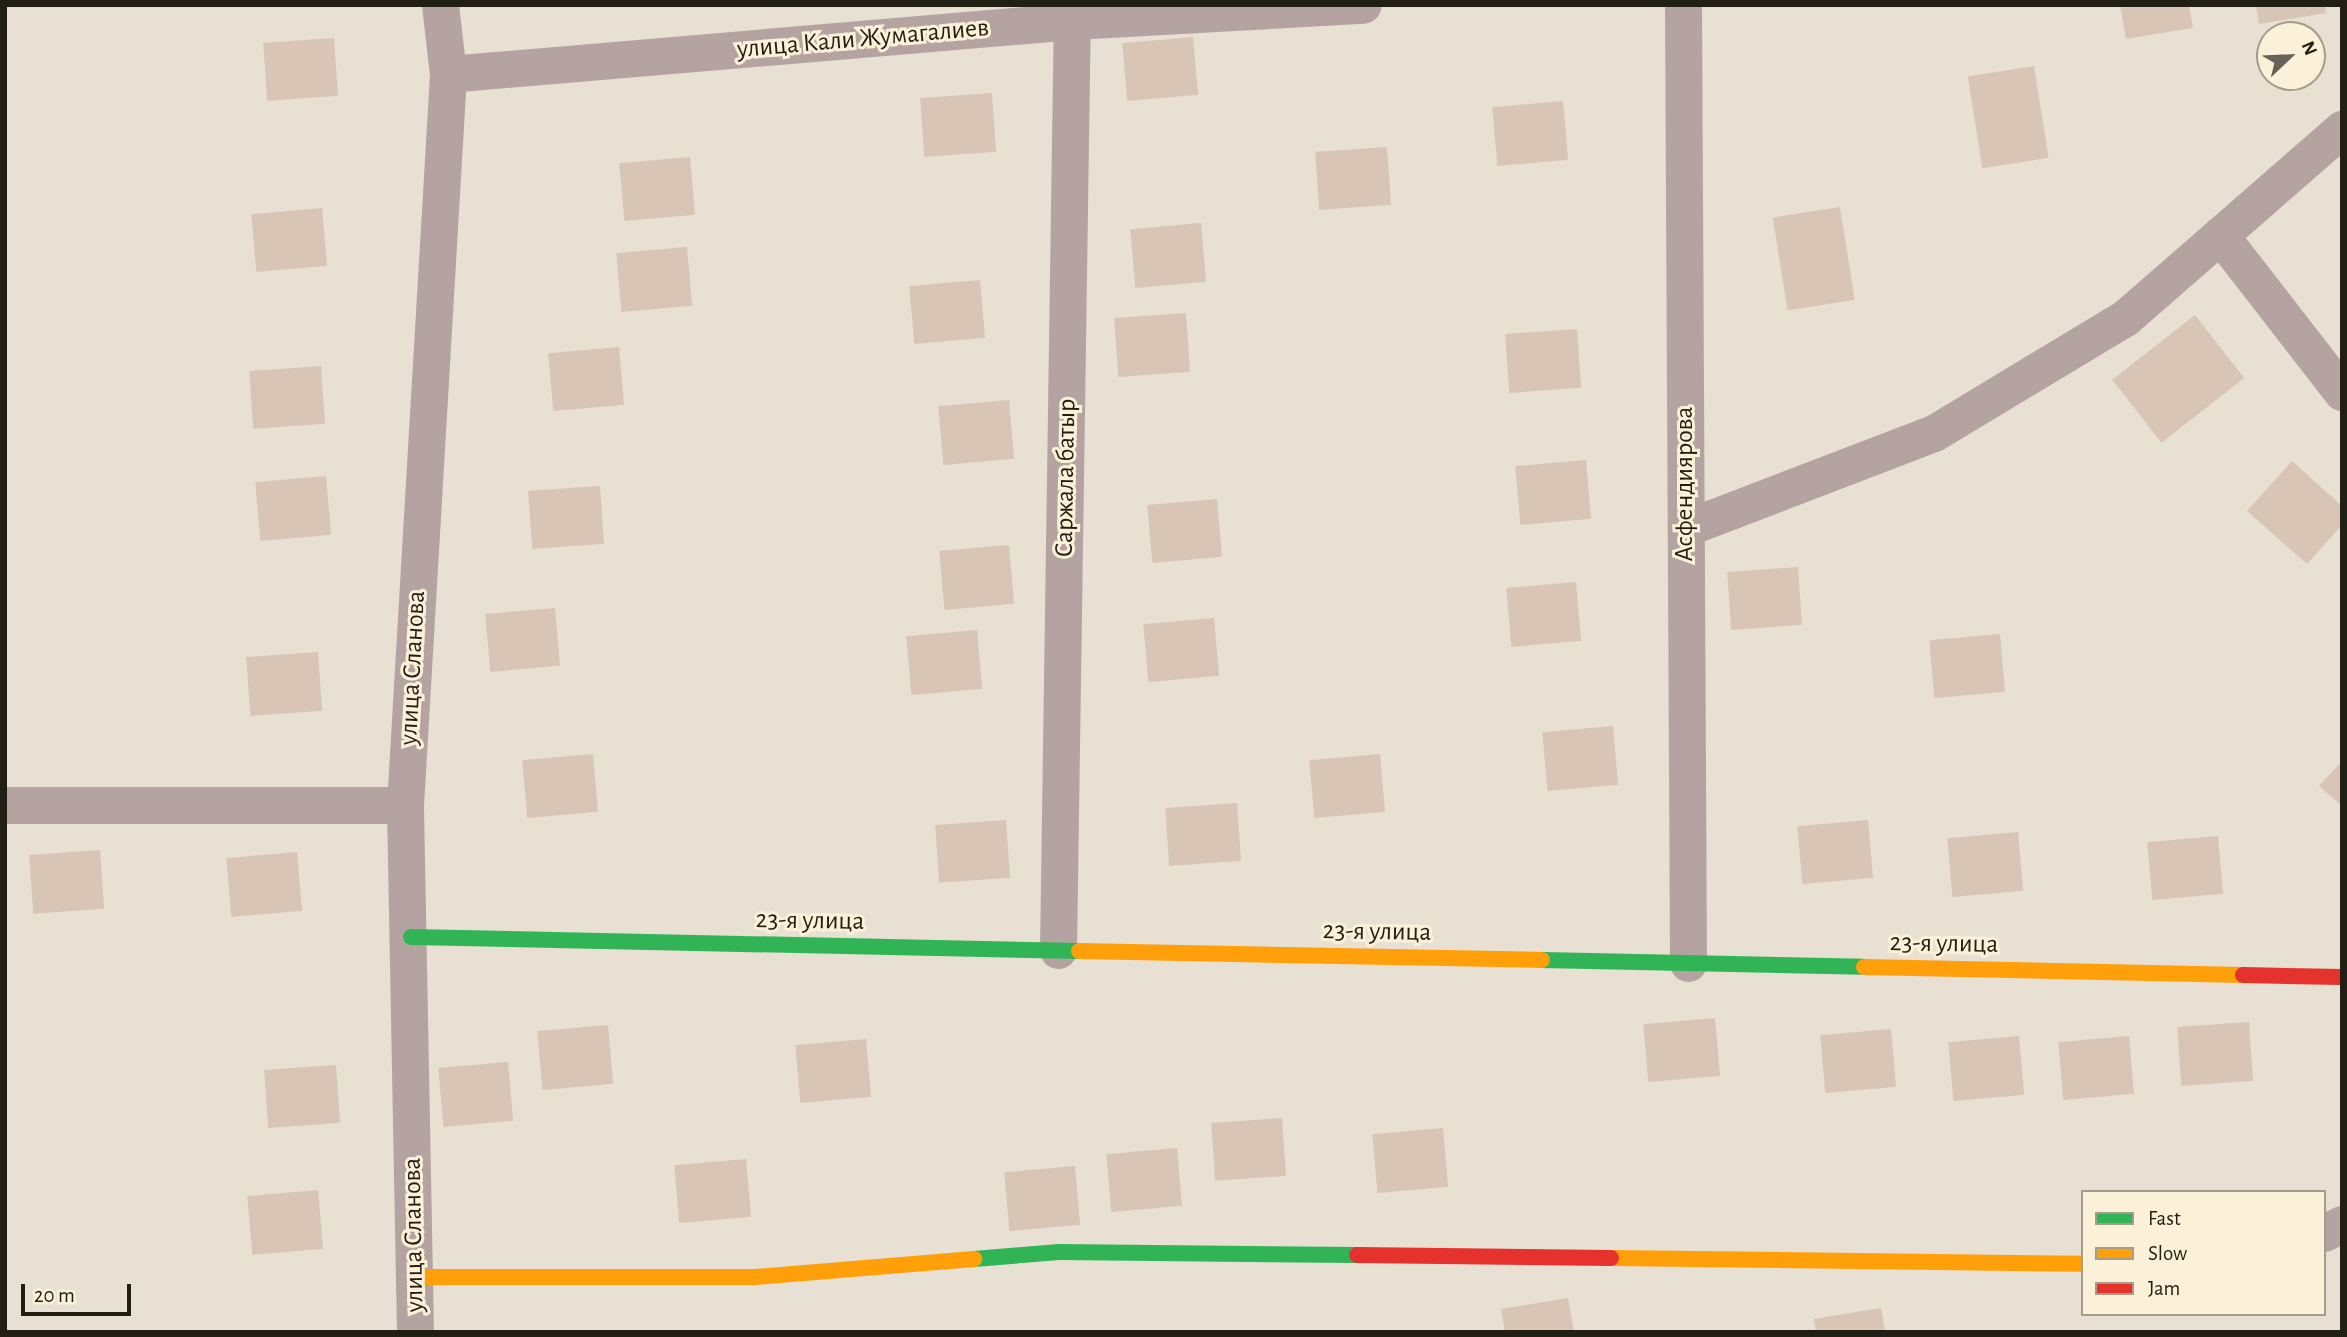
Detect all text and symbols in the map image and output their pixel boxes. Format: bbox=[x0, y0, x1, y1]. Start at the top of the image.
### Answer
street label: улица Кали Жумагалиев bbox=[736, 12, 990, 66]
north arrow bbox=[2256, 21, 2326, 91]
text: N bbox=[2298, 39, 2320, 58]
street label: Саржала батыр bbox=[1049, 398, 1083, 558]
street label: Асфендиярова bbox=[1669, 407, 1701, 561]
street label: улица Сланова bbox=[393, 590, 433, 746]
street label: 23-я улица bbox=[755, 904, 865, 938]
street label: 23-я улица bbox=[1322, 915, 1432, 949]
street label: 23-я улица bbox=[1889, 927, 1999, 961]
street label: улица Сланова bbox=[397, 1157, 431, 1313]
legend bbox=[2081, 1190, 2326, 1316]
text: Fast bbox=[2148, 1208, 2181, 1229]
text: Slow bbox=[2148, 1243, 2187, 1264]
scale bar bbox=[24, 1270, 135, 1314]
text: Jam bbox=[2148, 1278, 2180, 1299]
text: 20 m bbox=[34, 1285, 75, 1306]

